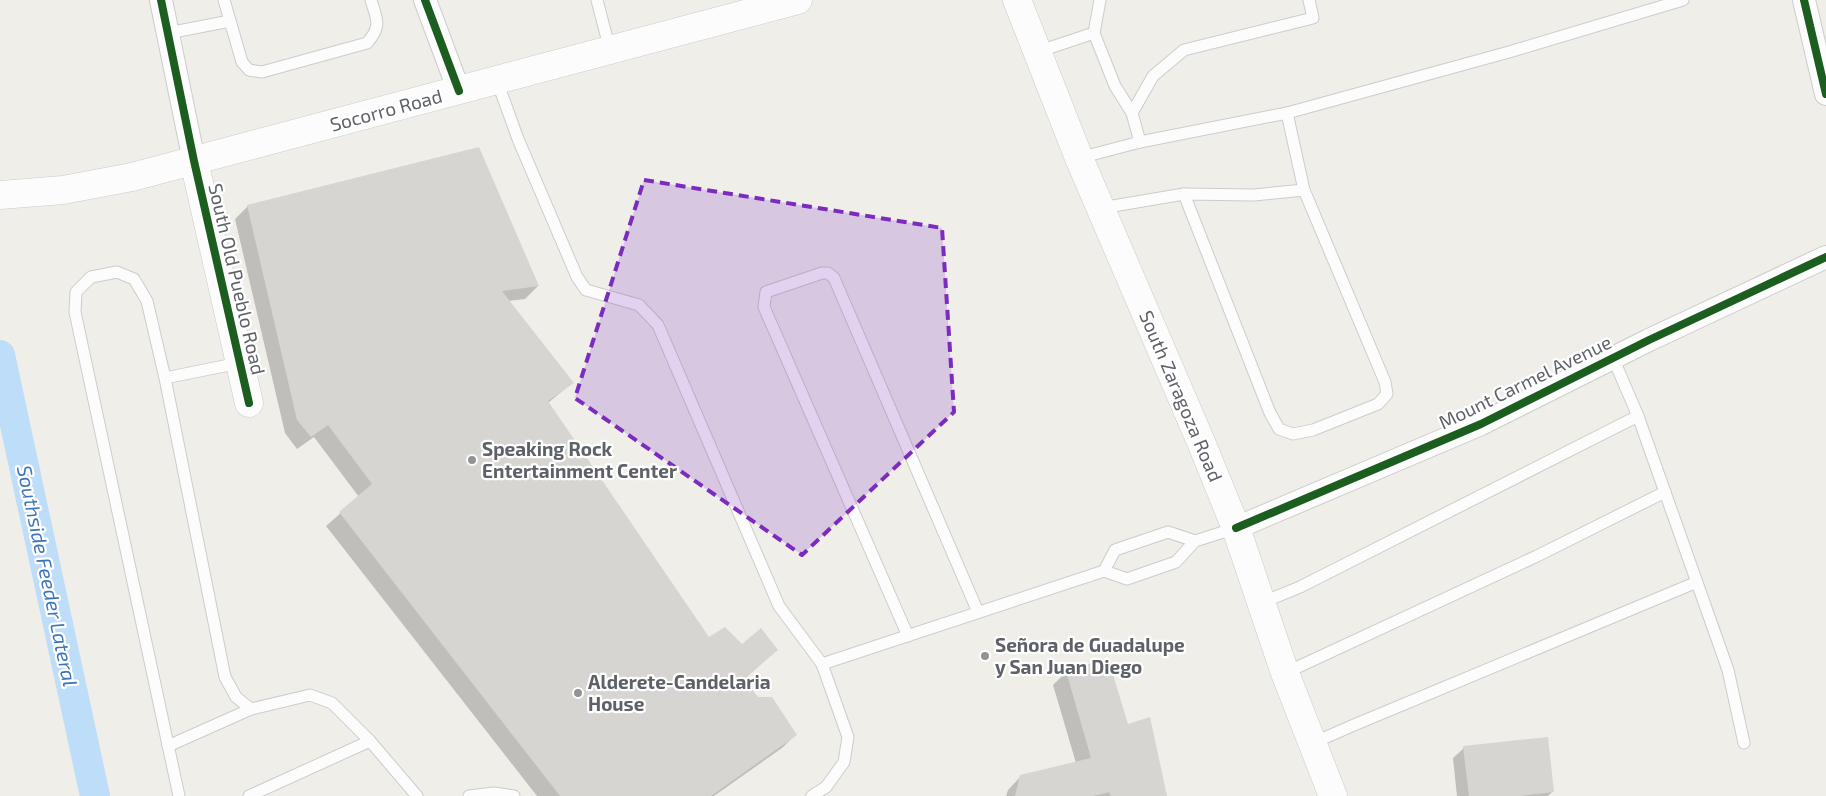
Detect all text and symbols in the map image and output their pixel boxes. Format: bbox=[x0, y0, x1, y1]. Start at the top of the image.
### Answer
street label: Socorro Road bbox=[327, 84, 444, 136]
street label: South Old Pueblo Road bbox=[204, 181, 271, 377]
street label: South Zaragoza Road bbox=[1135, 307, 1228, 485]
street label: Mount Carmel Avenue bbox=[1435, 330, 1615, 433]
place label: Speaking Rock Entertainment Center bbox=[482, 437, 677, 482]
marker: Speaking Rock Entertainment Center bbox=[466, 454, 478, 466]
water label: Southside Feeder Lateral bbox=[13, 463, 83, 689]
place label: Señora de Guadalupe y San Juan Diego bbox=[995, 633, 1185, 679]
marker: Señora de Guadalupe y San Juan Diego bbox=[979, 650, 991, 662]
place label: Alderete-Candelaria House bbox=[588, 670, 770, 715]
marker: Alderete-Candelaria House bbox=[572, 687, 584, 699]

